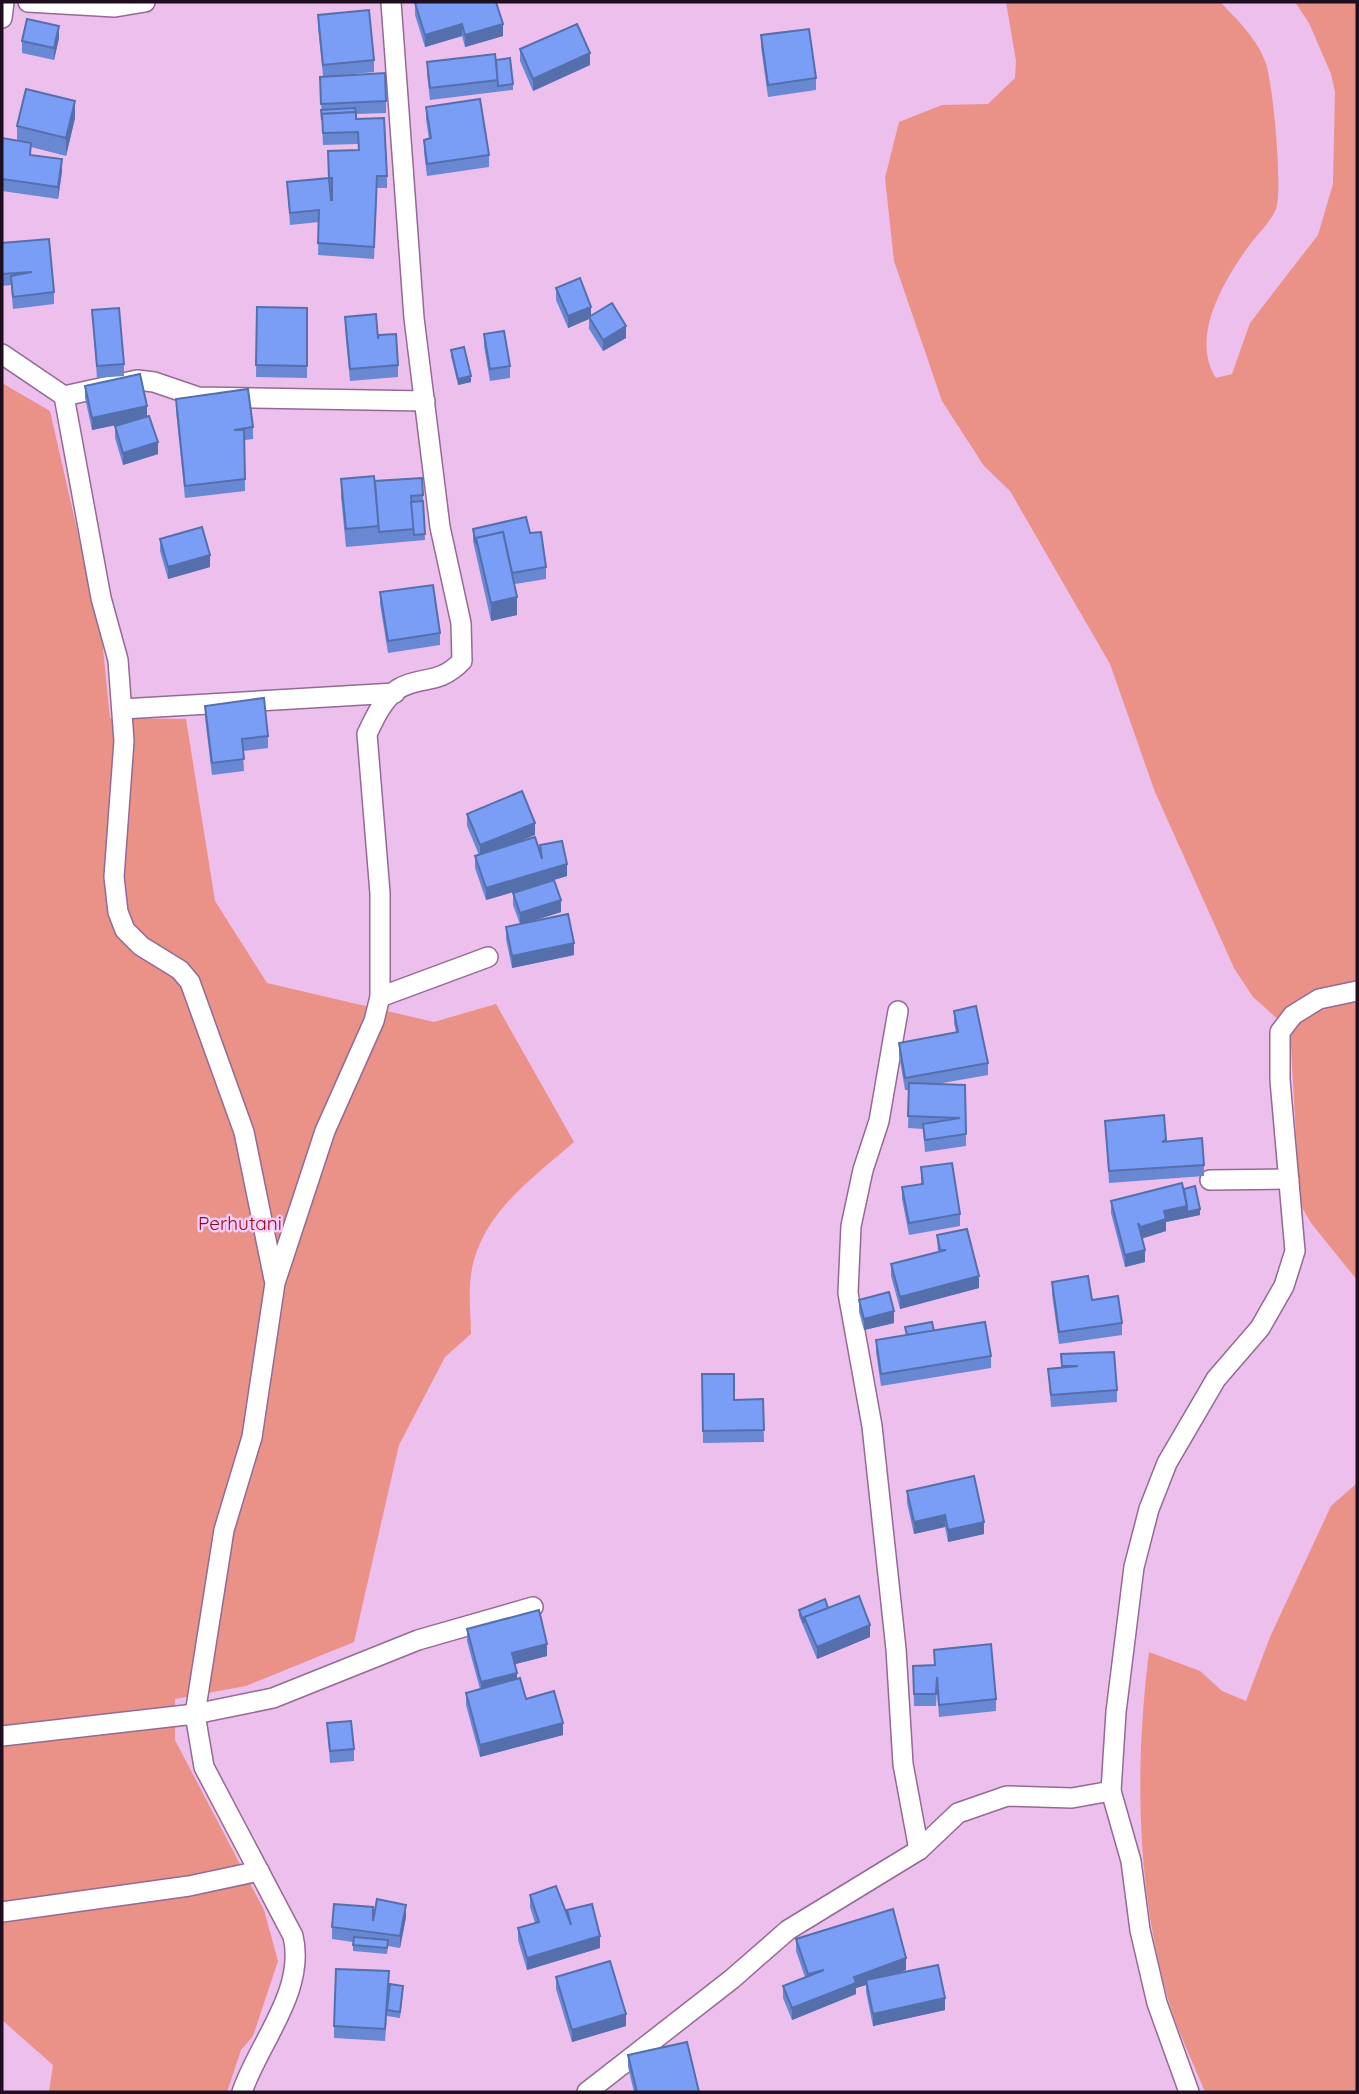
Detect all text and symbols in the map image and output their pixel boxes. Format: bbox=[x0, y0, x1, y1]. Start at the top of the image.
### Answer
park label: Perhutani bbox=[198, 1211, 282, 1235]

